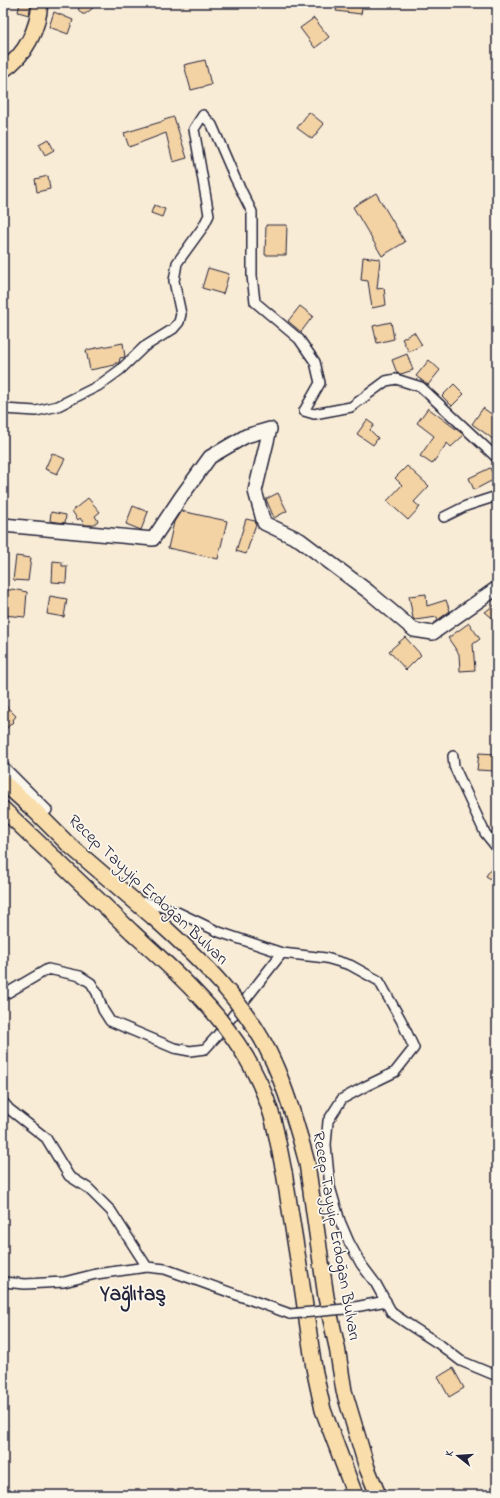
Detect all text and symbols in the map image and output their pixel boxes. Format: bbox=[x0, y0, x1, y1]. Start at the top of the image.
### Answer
street label: Recep Tayyip Erdoğan Bulvarı bbox=[61, 809, 234, 973]
street label: Recep Tayyip Erdoğan Bulvarı bbox=[303, 1130, 367, 1343]
district label: Yağlıtaş bbox=[99, 1280, 166, 1312]
north arrow bbox=[438, 1436, 478, 1476]
text: K bbox=[441, 1448, 458, 1458]

